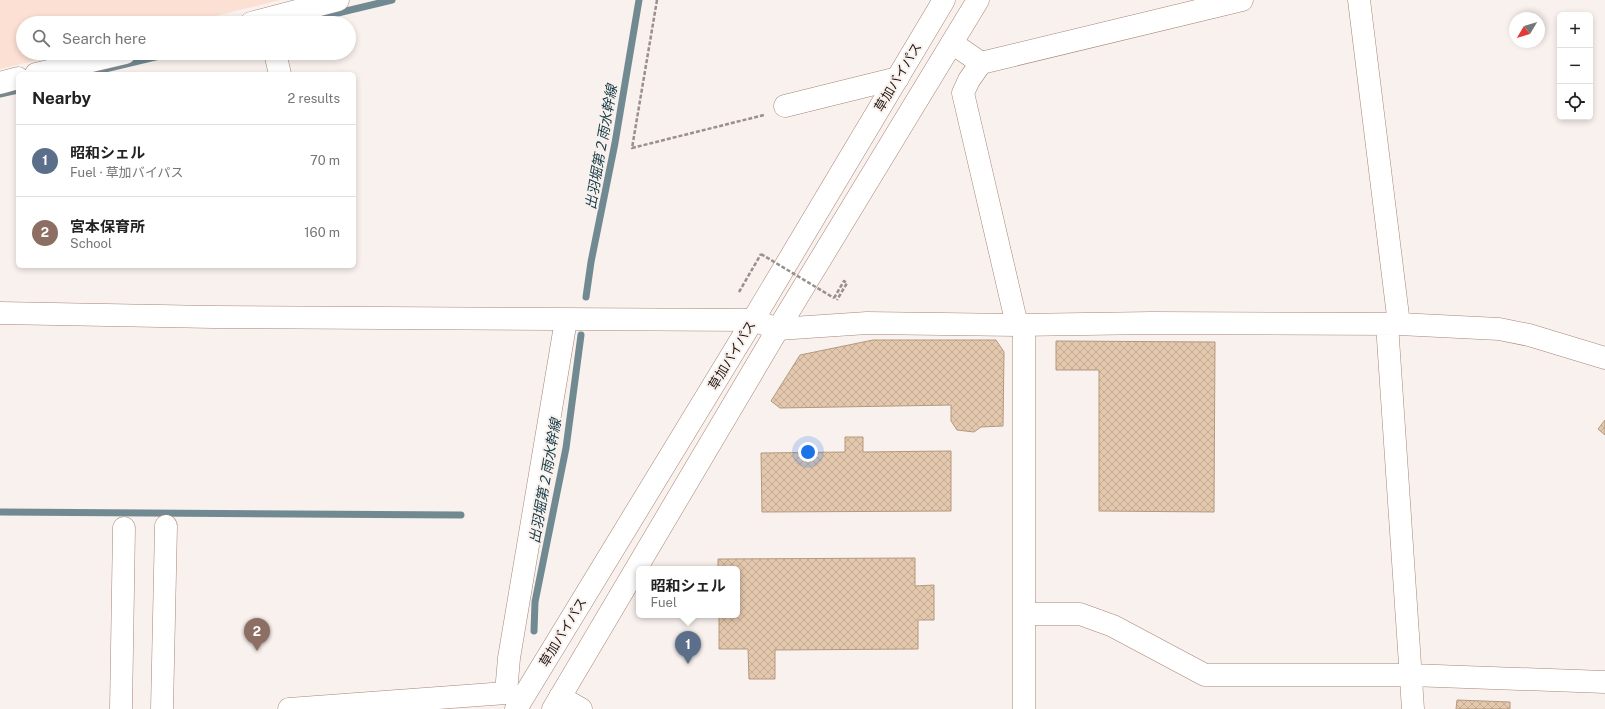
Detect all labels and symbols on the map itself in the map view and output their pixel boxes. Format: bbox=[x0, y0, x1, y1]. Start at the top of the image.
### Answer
north arrow bbox=[1509, 12, 1545, 48]
street label: 草加バイパス bbox=[872, 40, 924, 114]
water label: 出羽堀第２雨水幹線 bbox=[582, 82, 620, 210]
street label: 草加バイパス bbox=[706, 318, 758, 392]
water label: 出羽堀第２雨水幹線 bbox=[526, 416, 564, 544]
your location bbox=[798, 442, 818, 462]
street label: 草加バイパス bbox=[537, 595, 589, 669]
pin: 2 bbox=[244, 618, 270, 651]
pin: 1 bbox=[675, 631, 701, 664]

